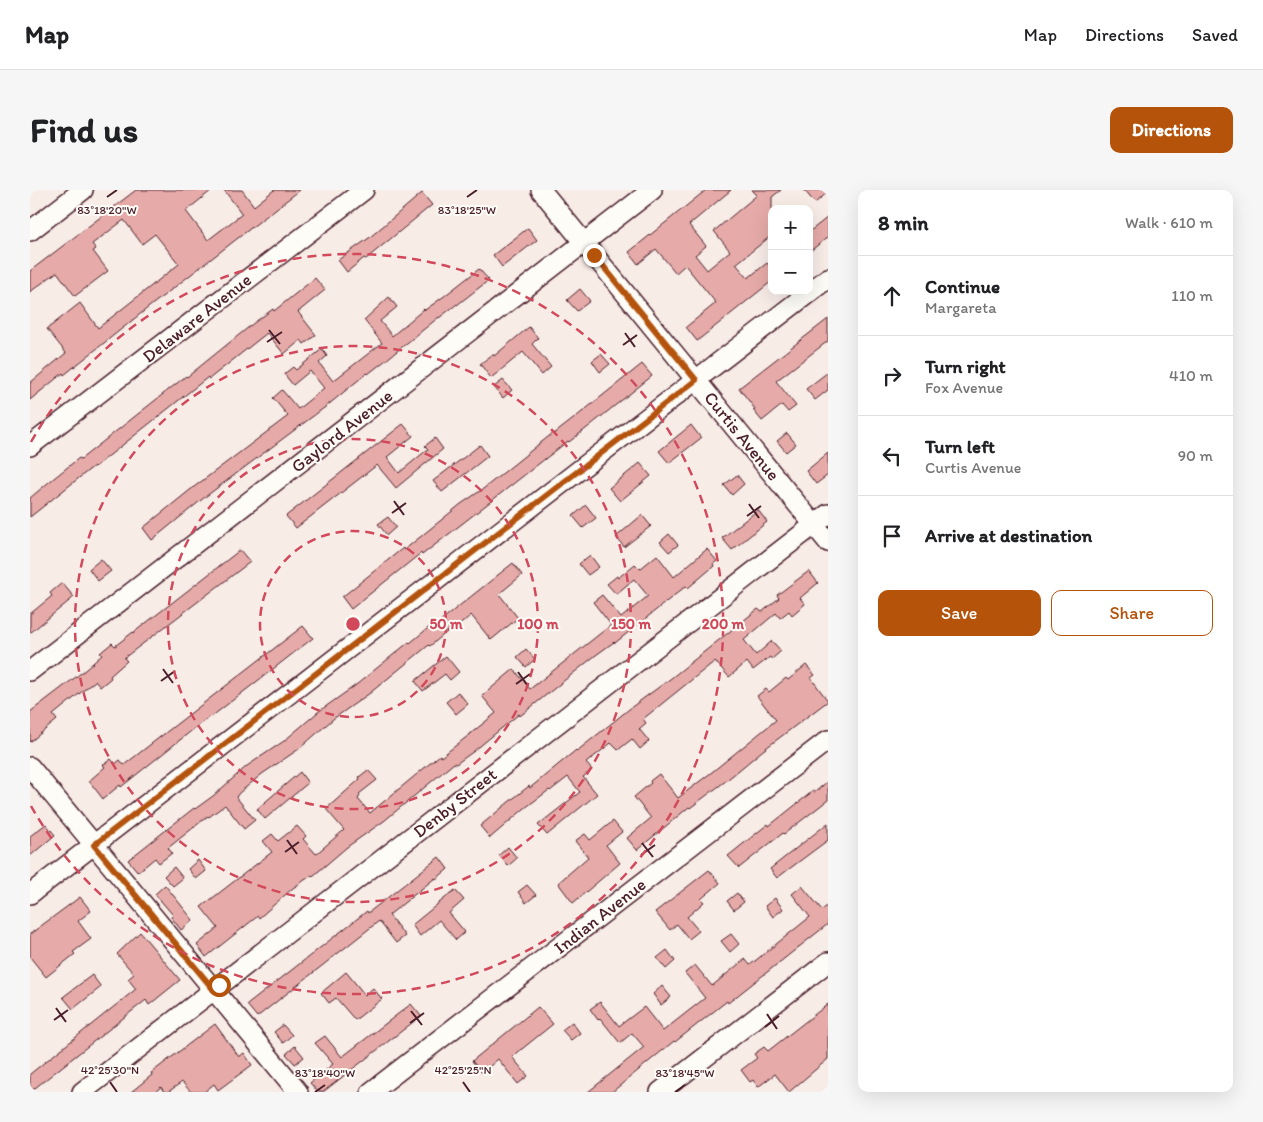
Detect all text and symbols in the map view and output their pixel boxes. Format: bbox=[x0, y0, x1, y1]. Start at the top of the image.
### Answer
text: Map bbox=[25, 20, 69, 49]
text: Map bbox=[1024, 24, 1057, 46]
text: Directions bbox=[1085, 24, 1164, 46]
text: Saved bbox=[1192, 24, 1238, 46]
button: Directions bbox=[1110, 107, 1233, 153]
text: Find us bbox=[30, 109, 138, 151]
text: 83°18'20"W bbox=[77, 203, 137, 217]
text: 83°18'25"W bbox=[438, 203, 496, 217]
map controls bbox=[768, 205, 813, 295]
button: + bbox=[768, 205, 813, 250]
text: 8 min bbox=[878, 210, 928, 235]
text: Walk · 610 m bbox=[1125, 213, 1213, 232]
route end bbox=[583, 244, 606, 267]
button: − bbox=[768, 250, 813, 295]
street label: Delaware Avenue bbox=[138, 269, 256, 367]
text: Continue bbox=[925, 275, 1000, 298]
icon: ahead bbox=[878, 282, 906, 310]
text: 110 m bbox=[1171, 286, 1213, 305]
text: Margareta bbox=[925, 298, 997, 317]
text: Turn right bbox=[925, 355, 1006, 378]
icon: right bbox=[878, 362, 906, 390]
text: 410 m bbox=[1169, 366, 1213, 385]
text: Fox Avenue bbox=[925, 378, 1003, 397]
street label: Gaylord Avenue bbox=[287, 385, 397, 477]
street label: Curtis Avenue bbox=[699, 387, 785, 485]
text: Turn left bbox=[925, 435, 995, 458]
icon: left bbox=[878, 442, 906, 470]
text: 90 m bbox=[1178, 446, 1213, 465]
text: Curtis Avenue bbox=[925, 458, 1021, 477]
icon: arrive bbox=[878, 522, 906, 550]
text: Arrive at destination bbox=[925, 524, 1092, 547]
button: Save bbox=[878, 590, 1041, 636]
button: Share bbox=[1051, 590, 1213, 636]
centre of rings bbox=[344, 615, 362, 633]
text: 50 m bbox=[429, 615, 463, 633]
text: 100 m bbox=[517, 615, 559, 633]
text: 150 m bbox=[611, 615, 651, 633]
text: 200 m bbox=[702, 615, 745, 633]
street label: Denby Street bbox=[409, 763, 501, 843]
street label: Indian Avenue bbox=[550, 873, 650, 959]
route start bbox=[208, 974, 231, 997]
text: 42°25'30"N bbox=[81, 1063, 139, 1077]
text: 42°25'25"N bbox=[434, 1063, 492, 1077]
text: 83°18'40"W bbox=[295, 1066, 355, 1080]
text: 83°18'45"W bbox=[655, 1066, 715, 1080]

